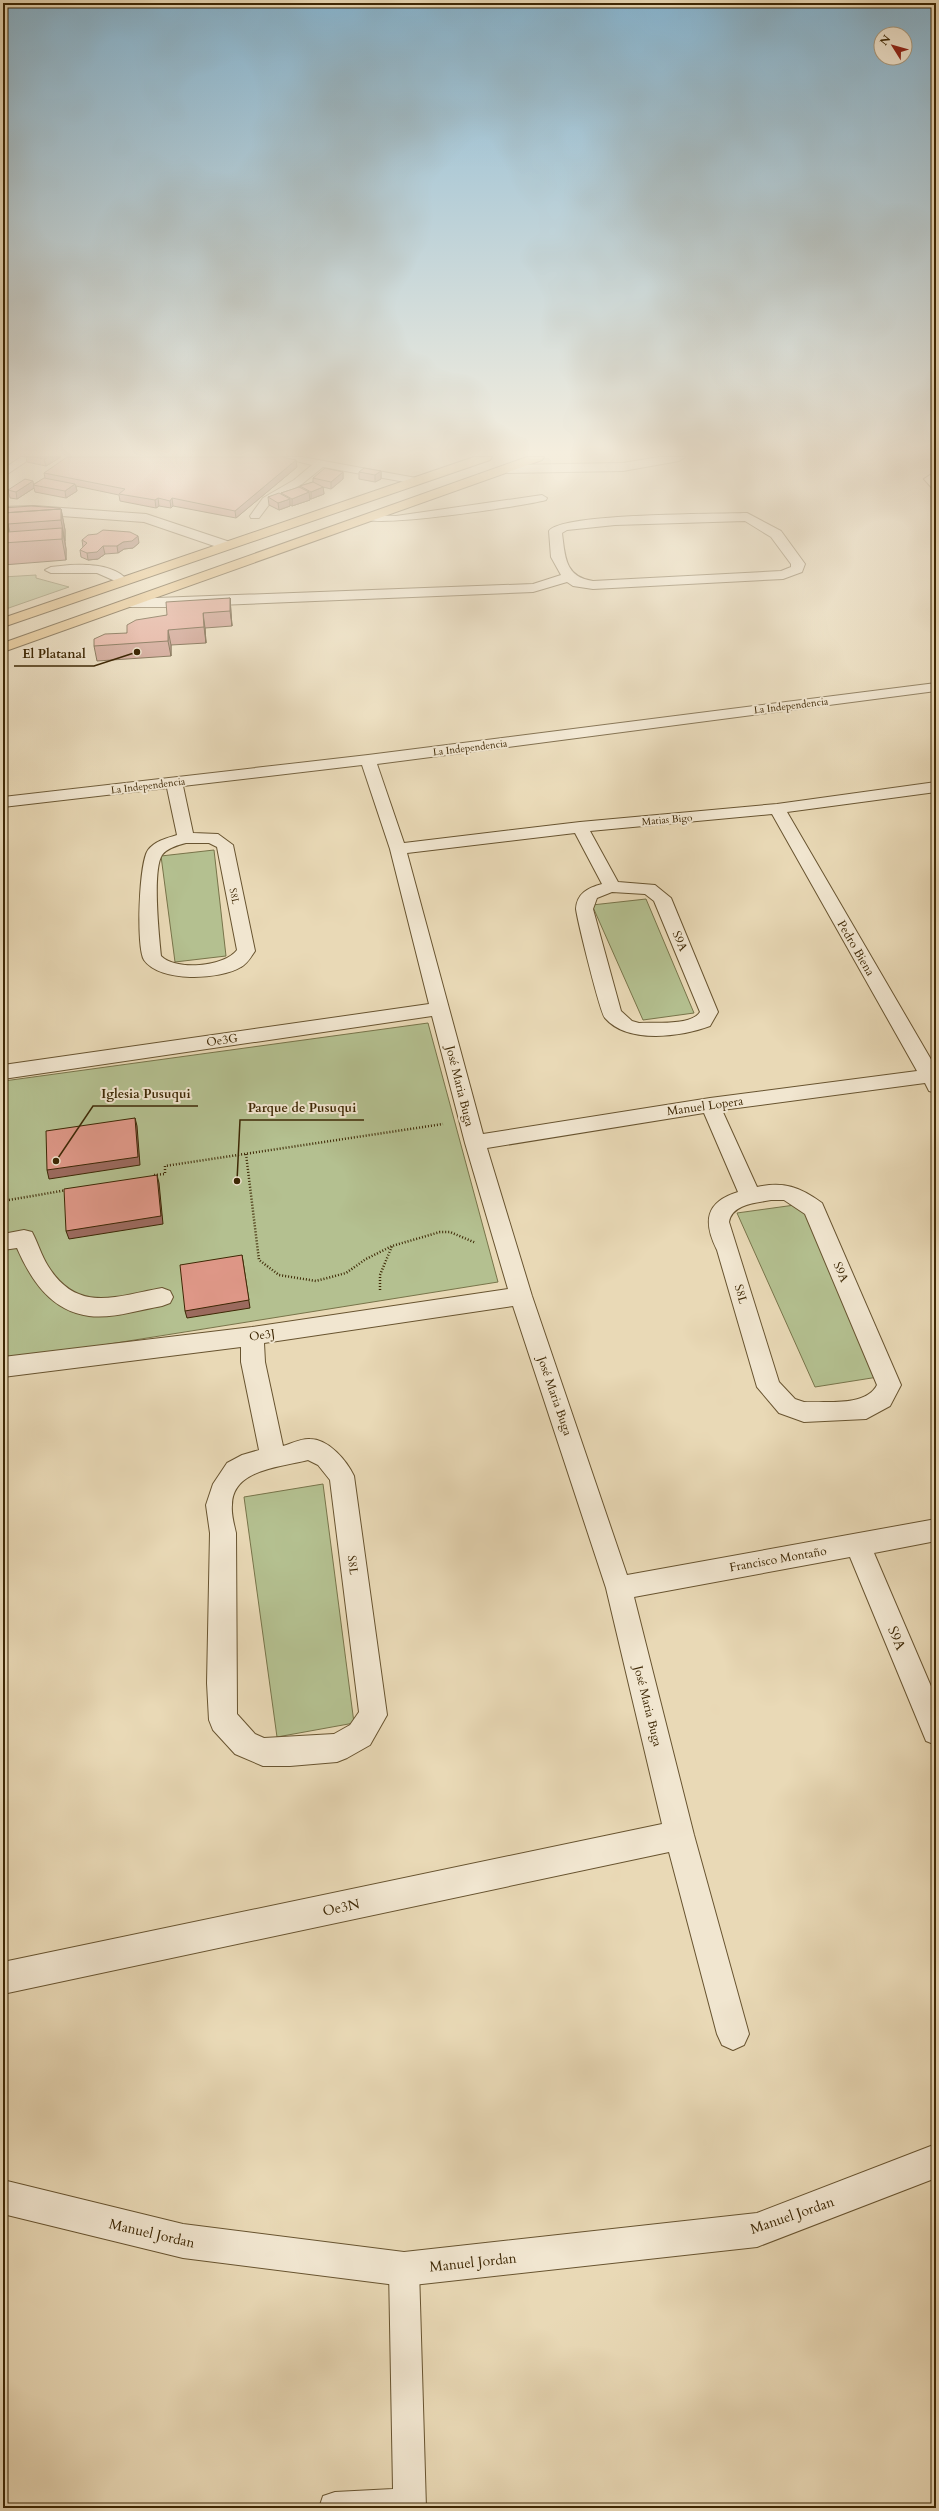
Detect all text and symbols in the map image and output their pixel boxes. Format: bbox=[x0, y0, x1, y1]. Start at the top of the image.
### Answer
north arrow bbox=[873, 26, 913, 66]
text: N bbox=[877, 32, 895, 49]
callout: El Platanal bbox=[14, 641, 94, 666]
text: El Platanal bbox=[22, 645, 86, 663]
street label: La Independencia bbox=[753, 694, 830, 717]
street label: La Independencia bbox=[432, 736, 509, 759]
street label: La Independencia bbox=[110, 774, 187, 797]
street label: Matias Bigo bbox=[641, 811, 694, 829]
street label: S8L bbox=[226, 887, 243, 906]
street label: Pedro Biena bbox=[834, 917, 879, 980]
street label: S9A bbox=[669, 928, 692, 954]
street label: Oe3G bbox=[205, 1030, 239, 1050]
street label: José Maria Buga bbox=[442, 1042, 478, 1129]
callout: Iglesia Pusuqui bbox=[93, 1081, 198, 1106]
text: Iglesia Pusuqui bbox=[101, 1085, 191, 1103]
street label: Manuel Lopera bbox=[666, 1093, 745, 1119]
callout: Parque de Pusuqui bbox=[240, 1095, 364, 1120]
text: Parque de Pusuqui bbox=[248, 1099, 356, 1117]
street label: S9A bbox=[830, 1259, 853, 1285]
street label: S8L bbox=[731, 1282, 752, 1306]
street label: Oe3J bbox=[248, 1325, 276, 1345]
street label: José Maria Buga bbox=[533, 1352, 576, 1438]
street label: Francisco Montaño bbox=[728, 1543, 828, 1575]
street label: S8L bbox=[344, 1554, 362, 1576]
street label: S9A bbox=[883, 1623, 910, 1653]
street label: José Maria Buga bbox=[630, 1662, 666, 1749]
street label: Oe3N bbox=[321, 1894, 362, 1921]
street label: Manuel Jordan bbox=[748, 2192, 837, 2239]
street label: Manuel Jordan bbox=[107, 2214, 197, 2253]
street label: Manuel Jordan bbox=[429, 2248, 518, 2277]

